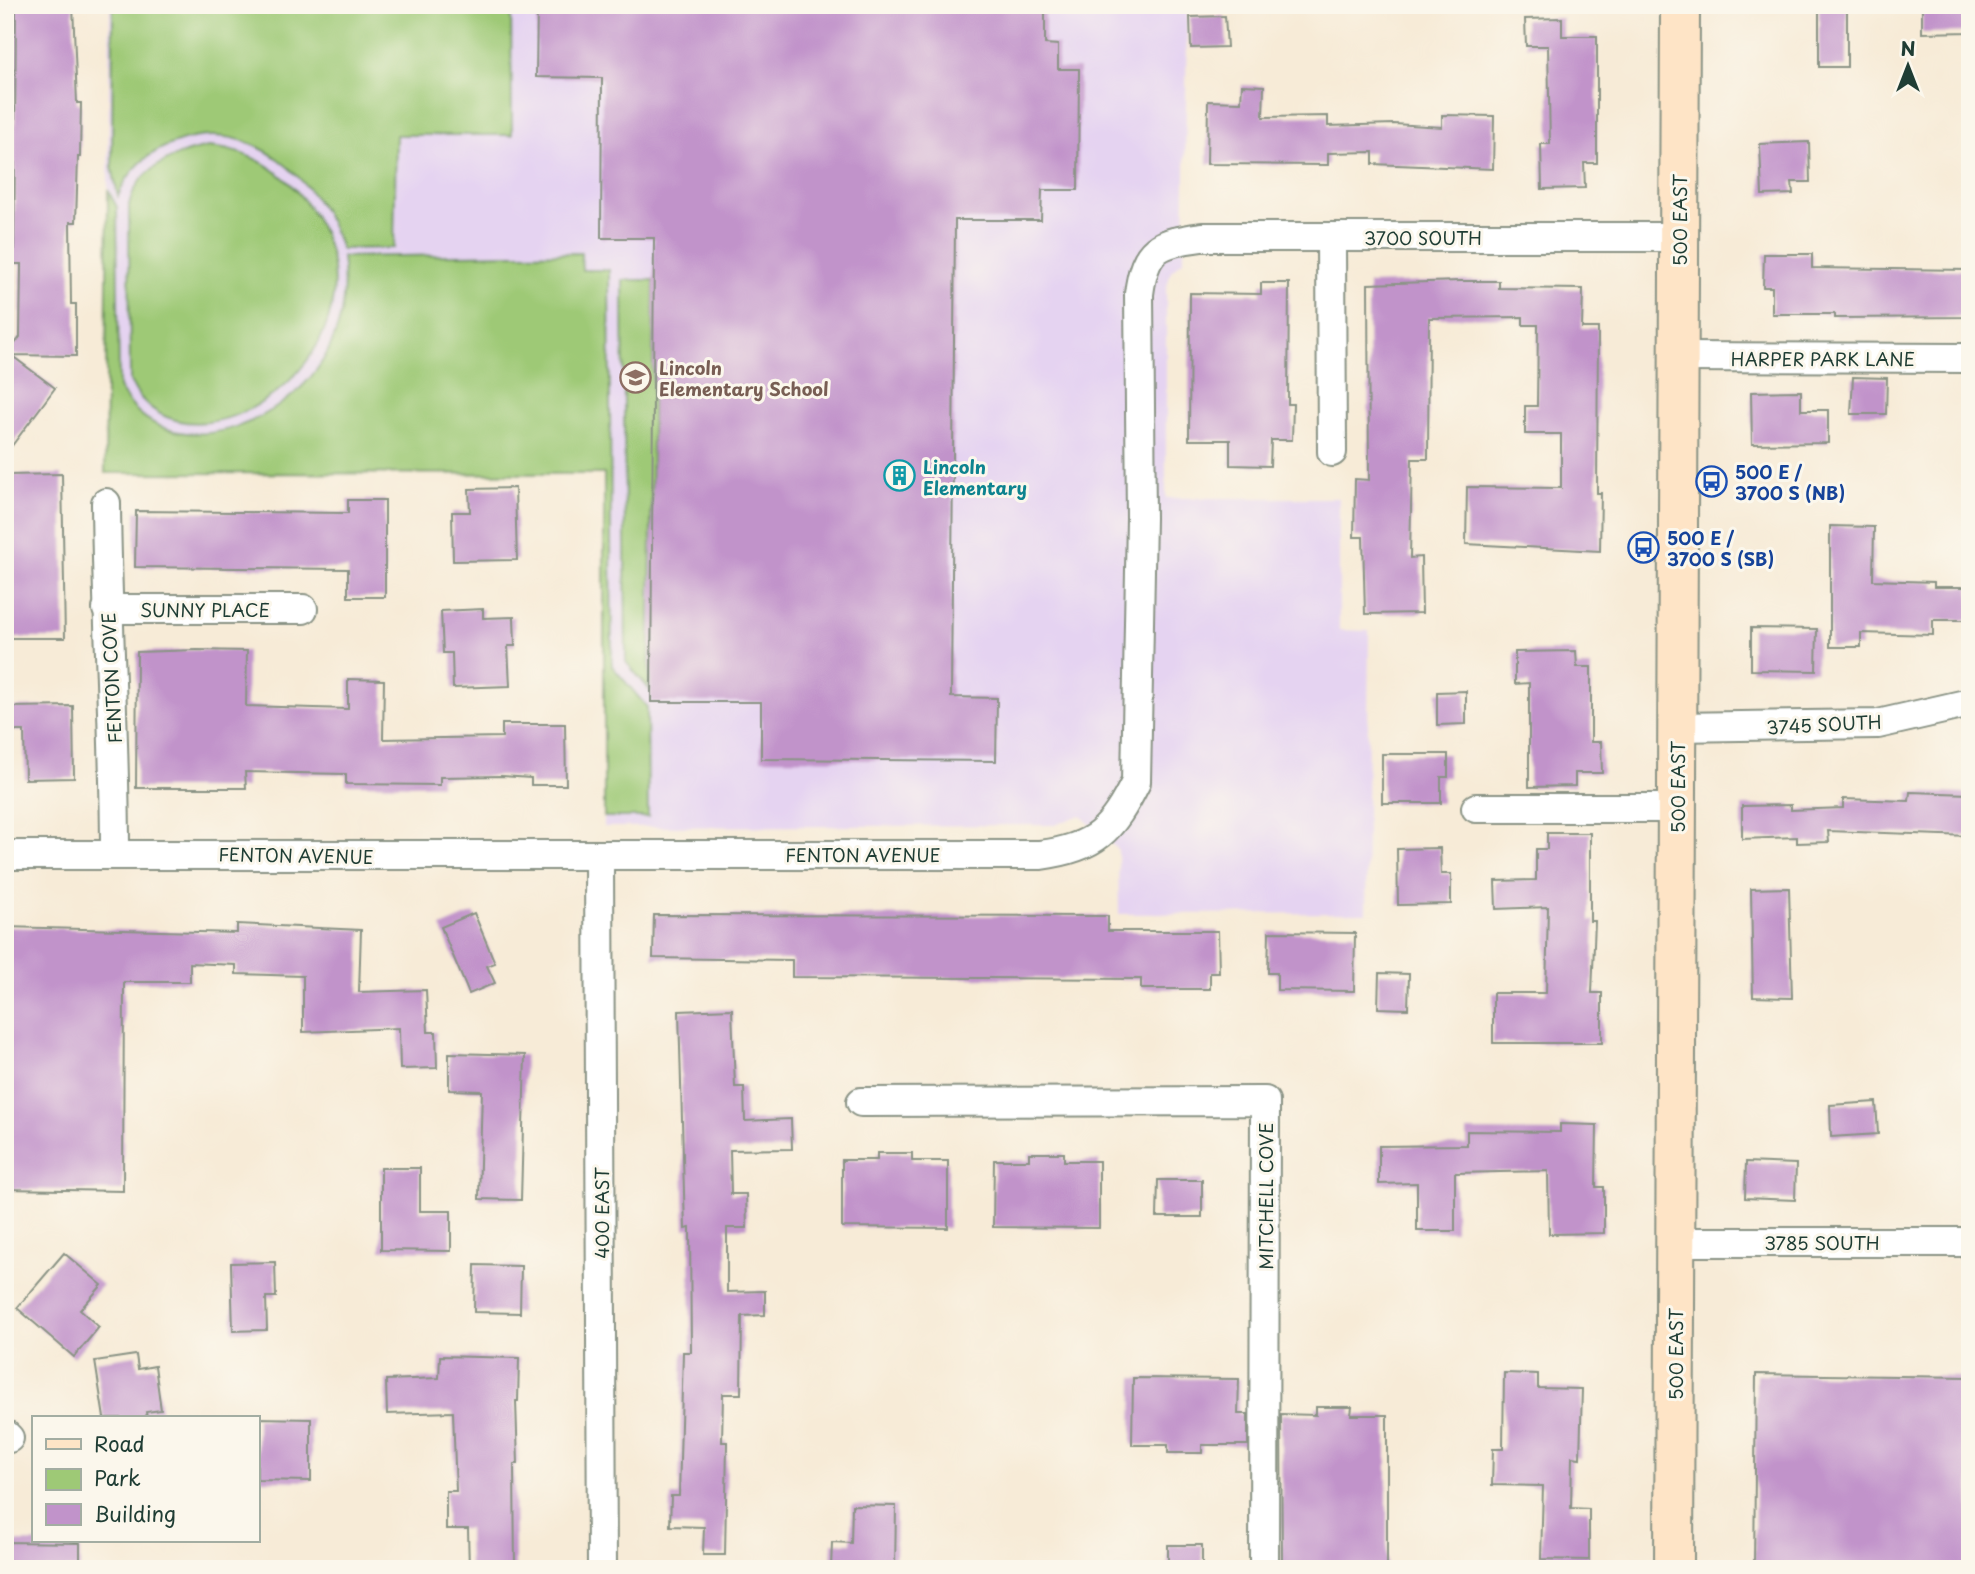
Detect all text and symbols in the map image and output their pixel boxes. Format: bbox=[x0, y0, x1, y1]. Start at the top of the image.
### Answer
north arrow bbox=[1874, 32, 1944, 102]
text: N bbox=[1900, 34, 1916, 62]
street label: 500 EAST bbox=[1666, 173, 1693, 266]
street label: 3700 SOUTH bbox=[1364, 224, 1482, 251]
street label: HARPER PARK LANE bbox=[1731, 345, 1915, 372]
place label: Lincoln Elementary School bbox=[659, 354, 829, 402]
school or university icon: Lincoln Elementary School bbox=[619, 360, 653, 394]
place label: Lincoln Elementary bbox=[923, 453, 1027, 501]
place label: 500 E / 3700 S (NB) bbox=[1735, 458, 1845, 506]
building icon: Lincoln Elementary bbox=[883, 459, 917, 493]
bus stop icon: 500 E / 3700 S (NB) bbox=[1695, 464, 1729, 498]
place label: 500 E / 3700 S (SB) bbox=[1667, 524, 1774, 572]
bus stop icon: 500 E / 3700 S (SB) bbox=[1627, 530, 1661, 564]
street label: SUNNY PLACE bbox=[140, 596, 270, 623]
street label: FENTON COVE bbox=[94, 612, 128, 744]
street label: 3745 SOUTH bbox=[1766, 708, 1882, 740]
street label: 500 EAST bbox=[1664, 740, 1691, 833]
street label: FENTON AVENUE bbox=[218, 840, 374, 870]
street label: FENTON AVENUE bbox=[785, 841, 941, 868]
street label: MITCHELL COVE bbox=[1252, 1122, 1279, 1270]
street label: 400 EAST bbox=[588, 1166, 615, 1259]
street label: 3785 SOUTH bbox=[1764, 1229, 1880, 1256]
street label: 500 EAST bbox=[1662, 1307, 1689, 1400]
legend bbox=[32, 1416, 259, 1542]
text: Road bbox=[94, 1427, 145, 1459]
text: Park bbox=[94, 1461, 141, 1493]
text: Building bbox=[94, 1497, 176, 1529]

